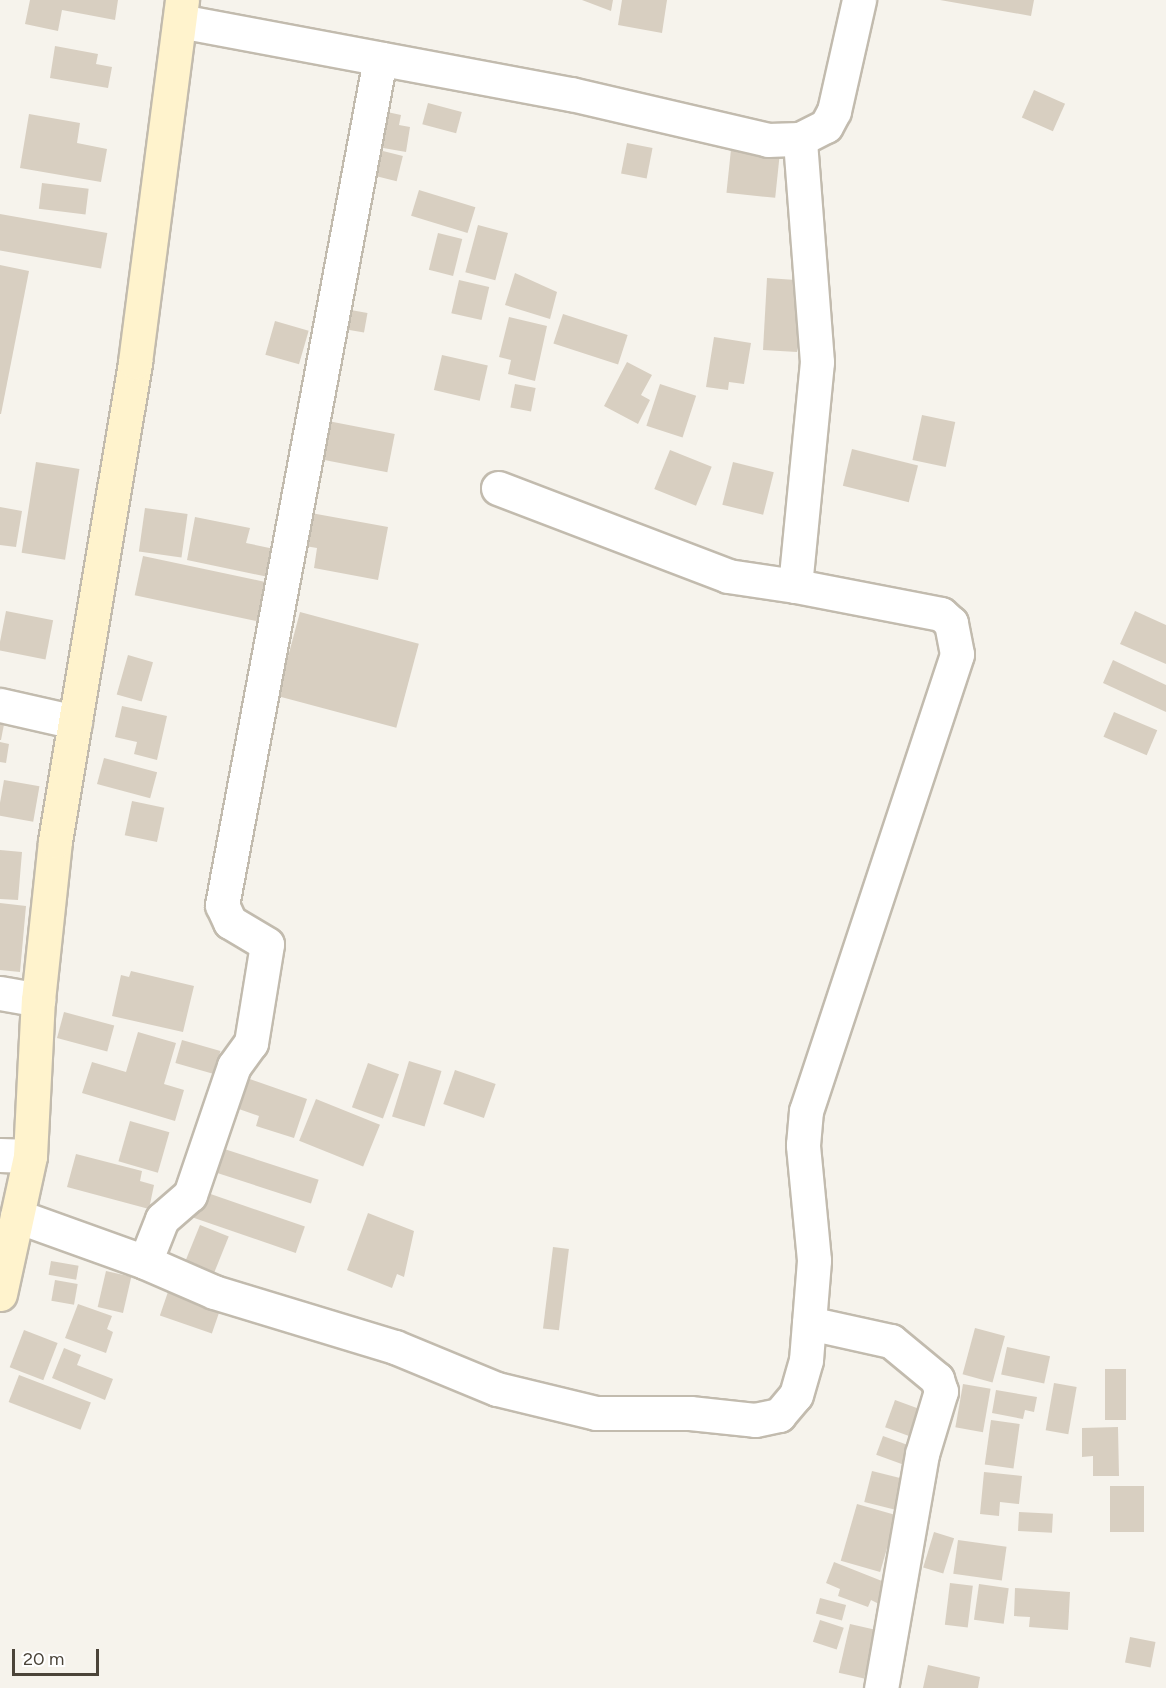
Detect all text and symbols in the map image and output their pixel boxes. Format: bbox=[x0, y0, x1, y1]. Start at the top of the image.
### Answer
scale bar bbox=[15, 1637, 102, 1675]
text: 20 m bbox=[23, 1648, 64, 1670]

